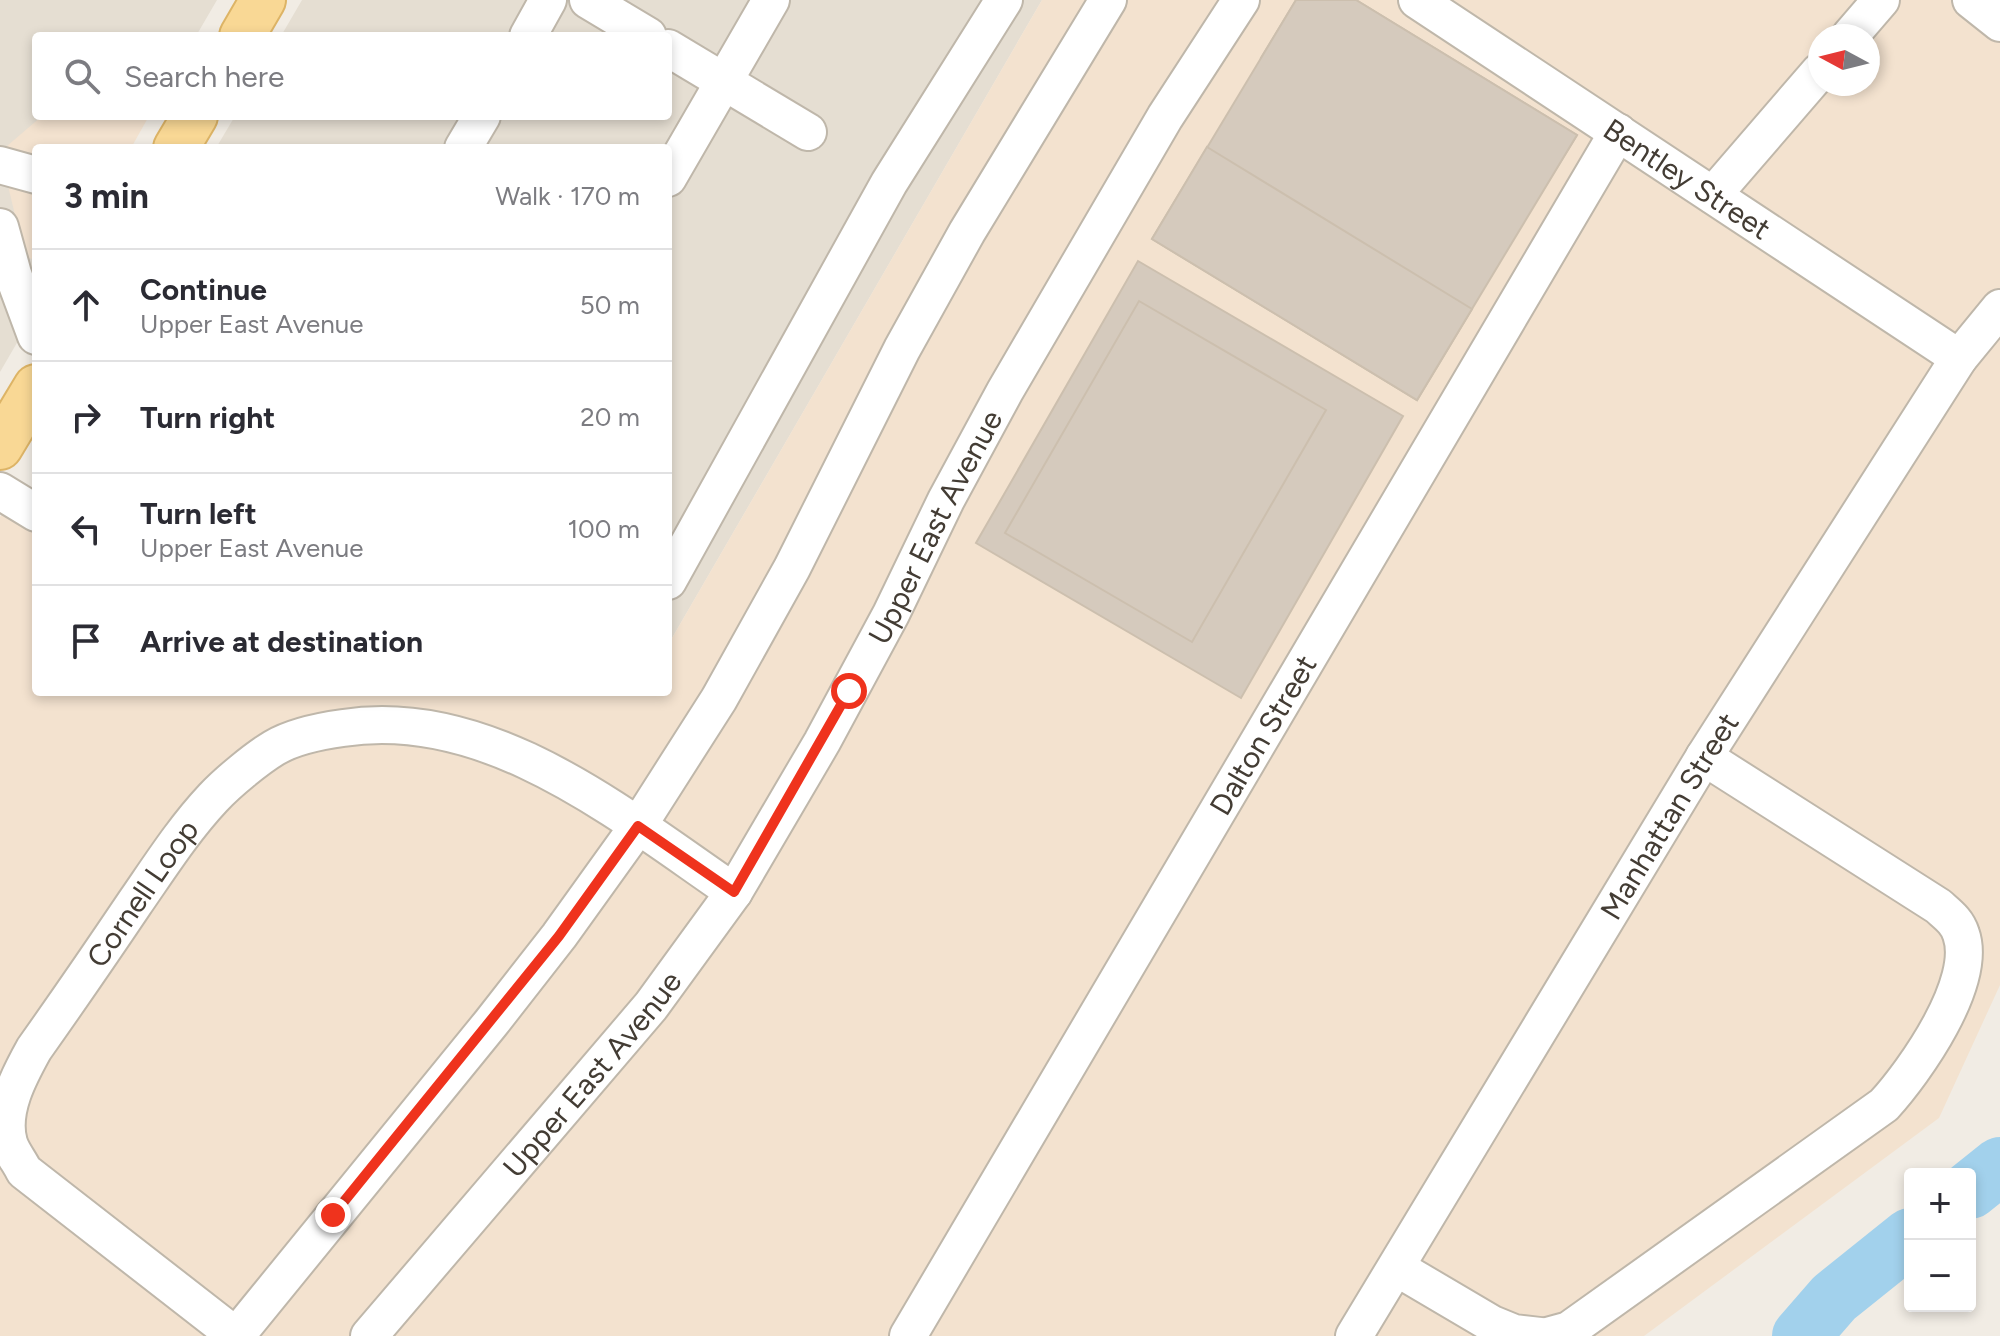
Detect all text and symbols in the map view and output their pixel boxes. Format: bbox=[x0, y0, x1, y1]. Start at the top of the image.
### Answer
north arrow bbox=[1808, 24, 1880, 96]
search box bbox=[32, 32, 672, 120]
icon: search bbox=[60, 54, 104, 98]
text: Search here bbox=[124, 58, 284, 95]
street label: Bentley Street bbox=[1597, 110, 1778, 247]
text: 3 min bbox=[64, 176, 149, 217]
text: Walk · 170 m bbox=[495, 180, 640, 212]
text: Continue bbox=[140, 271, 267, 308]
icon: ahead bbox=[64, 283, 108, 327]
text: 50 m bbox=[580, 289, 640, 321]
text: Upper East Avenue bbox=[140, 308, 363, 340]
icon: right bbox=[64, 395, 108, 439]
text: Turn right bbox=[140, 399, 275, 436]
text: 20 m bbox=[580, 401, 640, 433]
street label: Upper East Avenue bbox=[860, 403, 1010, 650]
text: Turn left bbox=[140, 495, 257, 532]
icon: left bbox=[64, 507, 108, 551]
text: 100 m bbox=[567, 513, 640, 545]
text: Upper East Avenue bbox=[140, 532, 363, 564]
icon: arrive bbox=[64, 619, 108, 663]
text: Arrive at destination bbox=[140, 623, 423, 660]
street label: Dalton Street bbox=[1201, 648, 1324, 821]
route start bbox=[831, 673, 867, 709]
street label: Manhattan Street bbox=[1592, 706, 1746, 926]
street label: Cornell Loop bbox=[78, 812, 206, 974]
street label: Upper East Avenue bbox=[495, 964, 689, 1185]
map controls bbox=[1904, 1168, 1976, 1312]
button: + bbox=[1904, 1168, 1976, 1240]
route end bbox=[315, 1197, 351, 1233]
button: − bbox=[1904, 1240, 1976, 1312]

